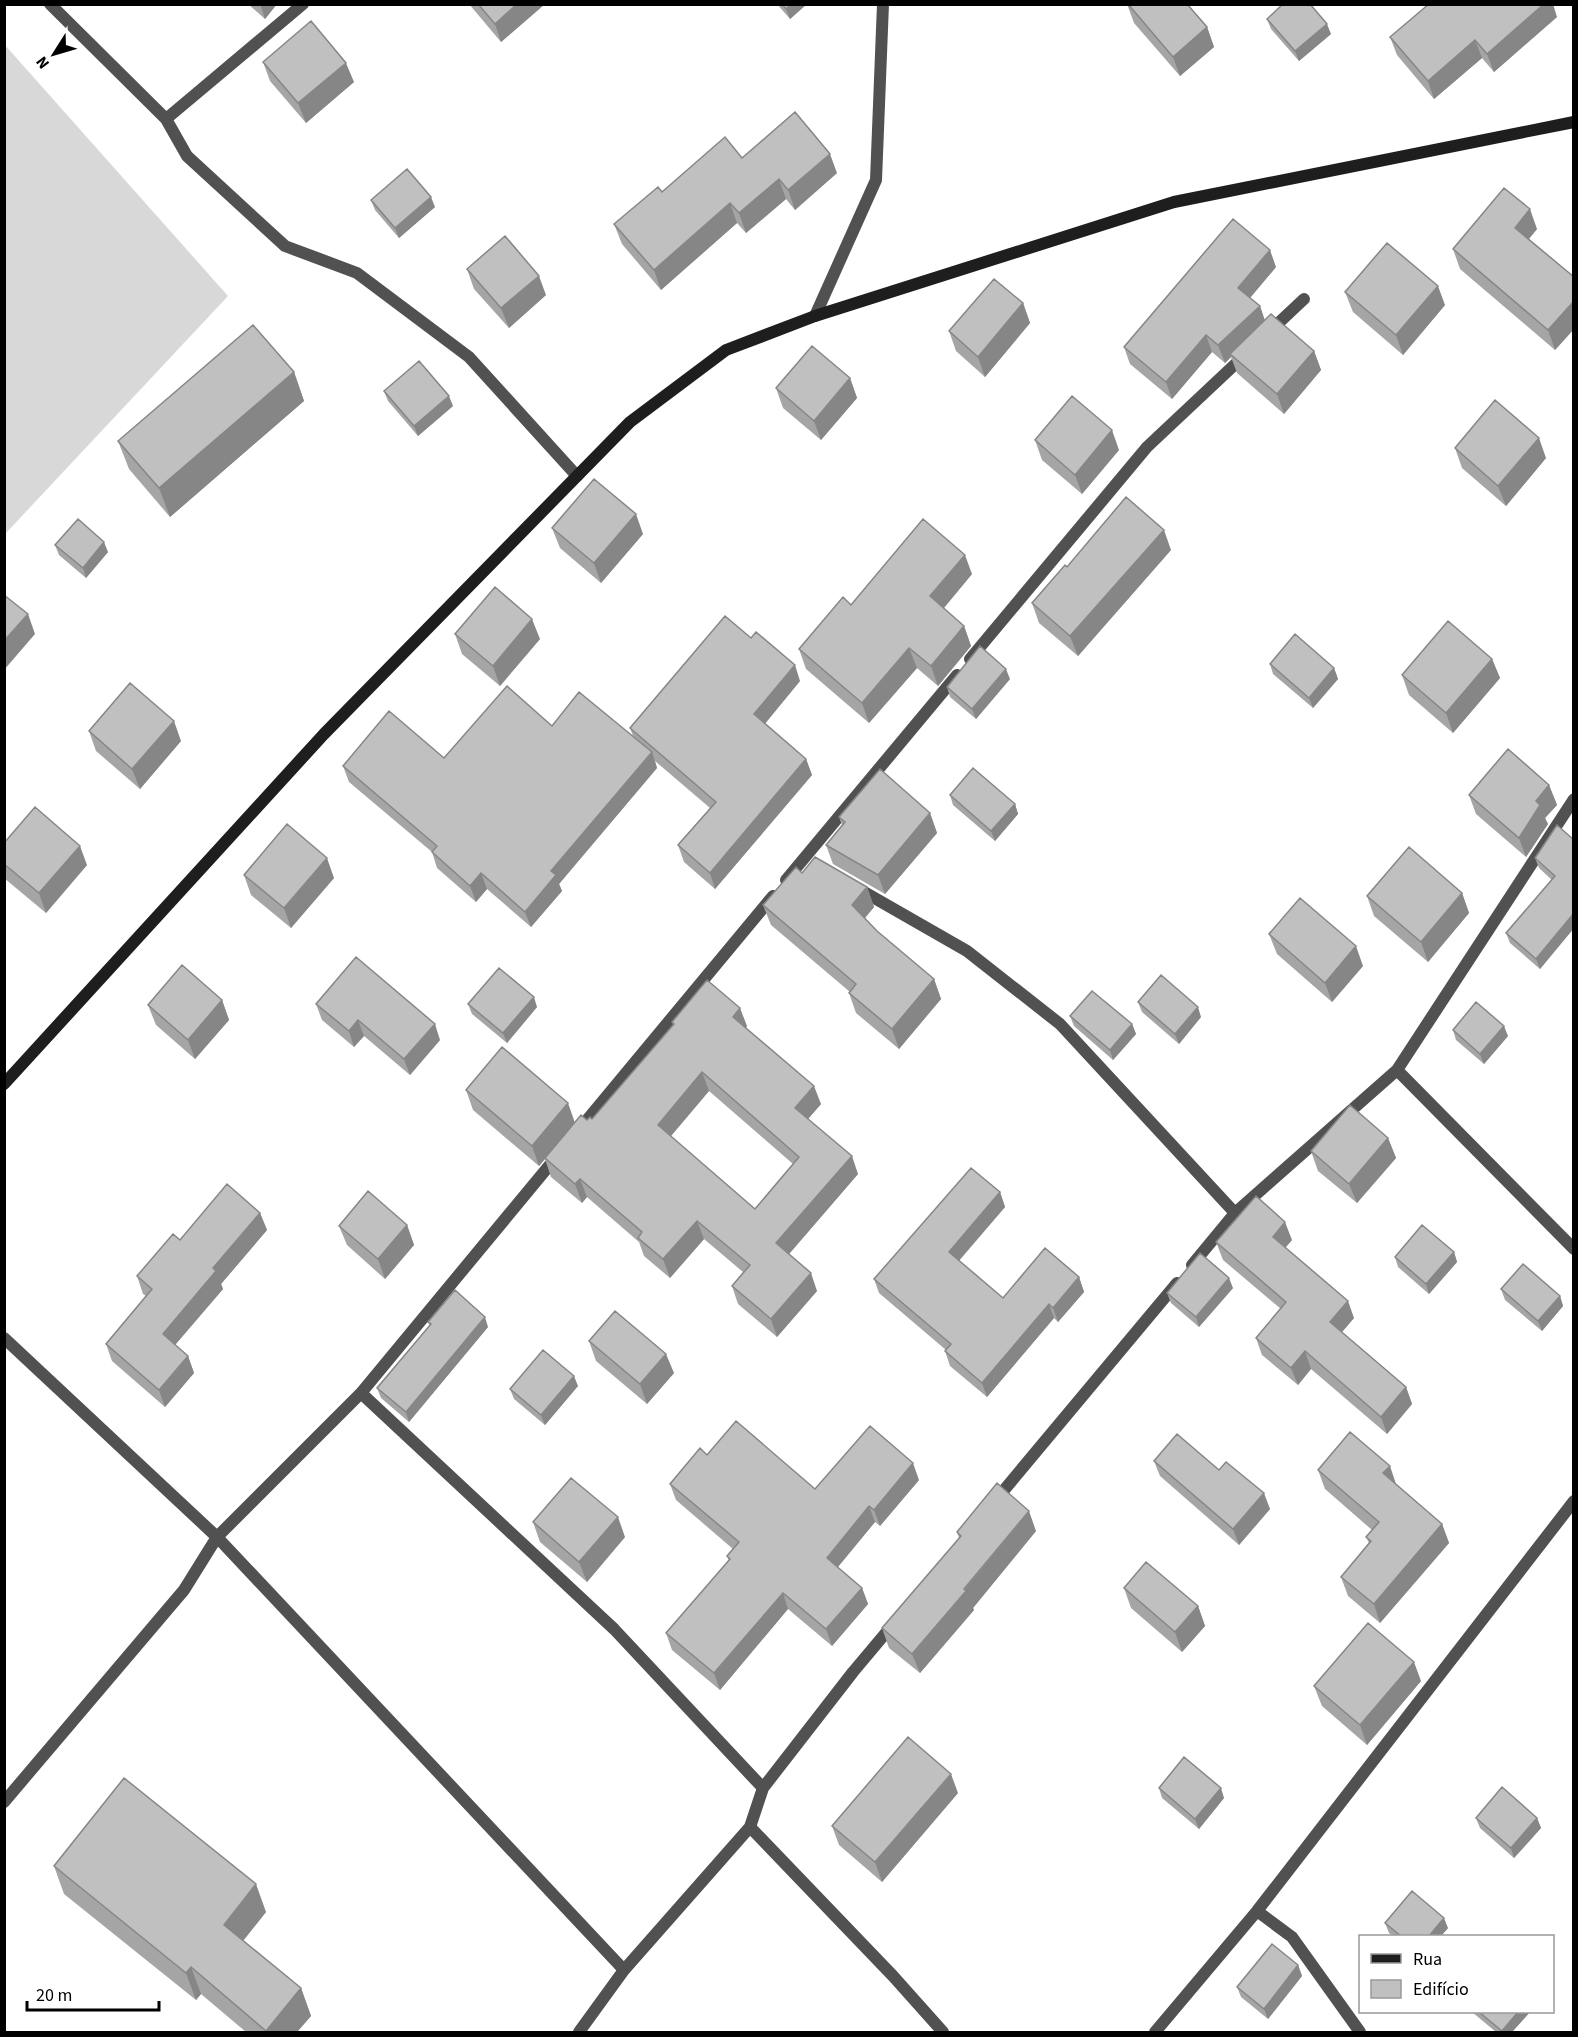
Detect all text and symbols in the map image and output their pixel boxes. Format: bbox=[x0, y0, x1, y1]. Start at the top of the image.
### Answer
north arrow bbox=[24, 24, 84, 84]
text: N bbox=[31, 52, 55, 73]
legend bbox=[1359, 1935, 1554, 2013]
text: Rua bbox=[1413, 1947, 1442, 1972]
scale bar bbox=[27, 1974, 159, 2012]
text: Edifício bbox=[1413, 1977, 1469, 2002]
text: 20 m bbox=[36, 1983, 72, 2008]

